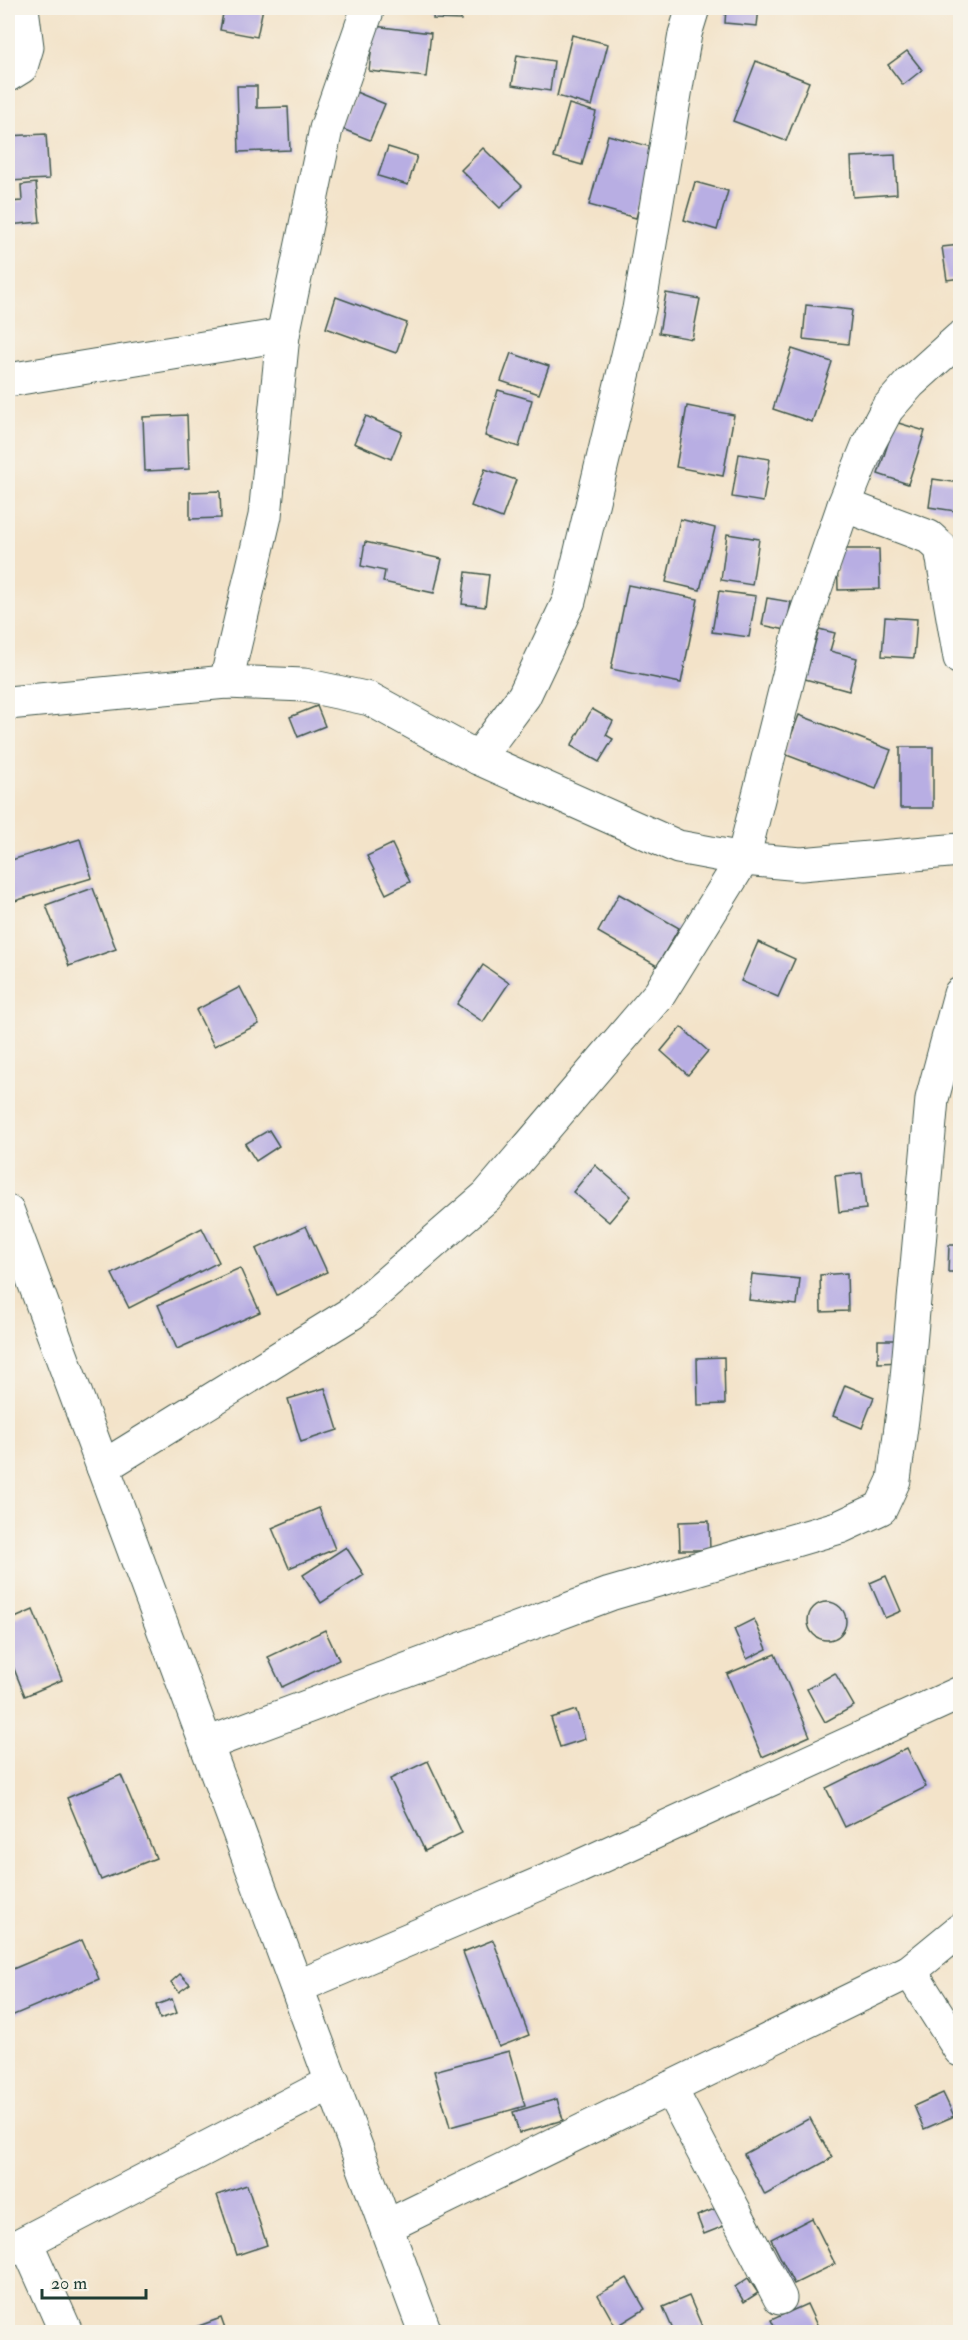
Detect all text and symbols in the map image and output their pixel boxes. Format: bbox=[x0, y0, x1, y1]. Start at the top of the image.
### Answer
scale bar bbox=[42, 2262, 146, 2300]
text: 20 m bbox=[51, 2272, 87, 2295]

